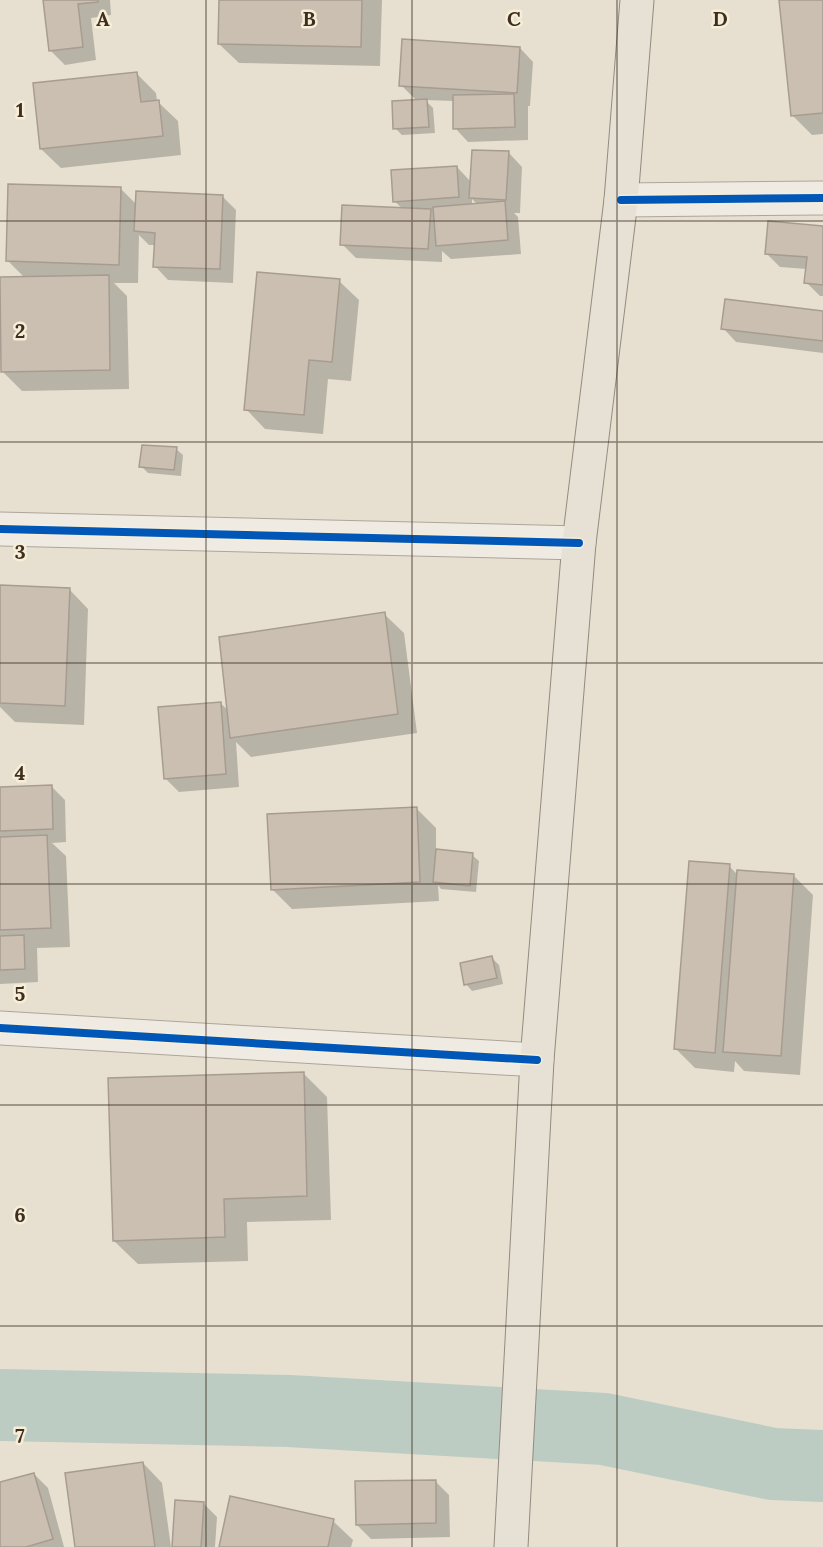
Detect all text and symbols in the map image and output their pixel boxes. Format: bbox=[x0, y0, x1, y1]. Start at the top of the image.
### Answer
text: A bbox=[96, 6, 110, 31]
text: B bbox=[302, 6, 316, 31]
text: C bbox=[507, 6, 521, 31]
text: D bbox=[712, 6, 728, 31]
text: 1 bbox=[16, 97, 24, 122]
text: 2 bbox=[15, 318, 25, 343]
text: 3 bbox=[14, 539, 26, 564]
text: 4 bbox=[15, 760, 26, 785]
text: 5 bbox=[15, 981, 26, 1006]
text: 6 bbox=[14, 1202, 26, 1227]
text: 7 bbox=[15, 1423, 25, 1448]

